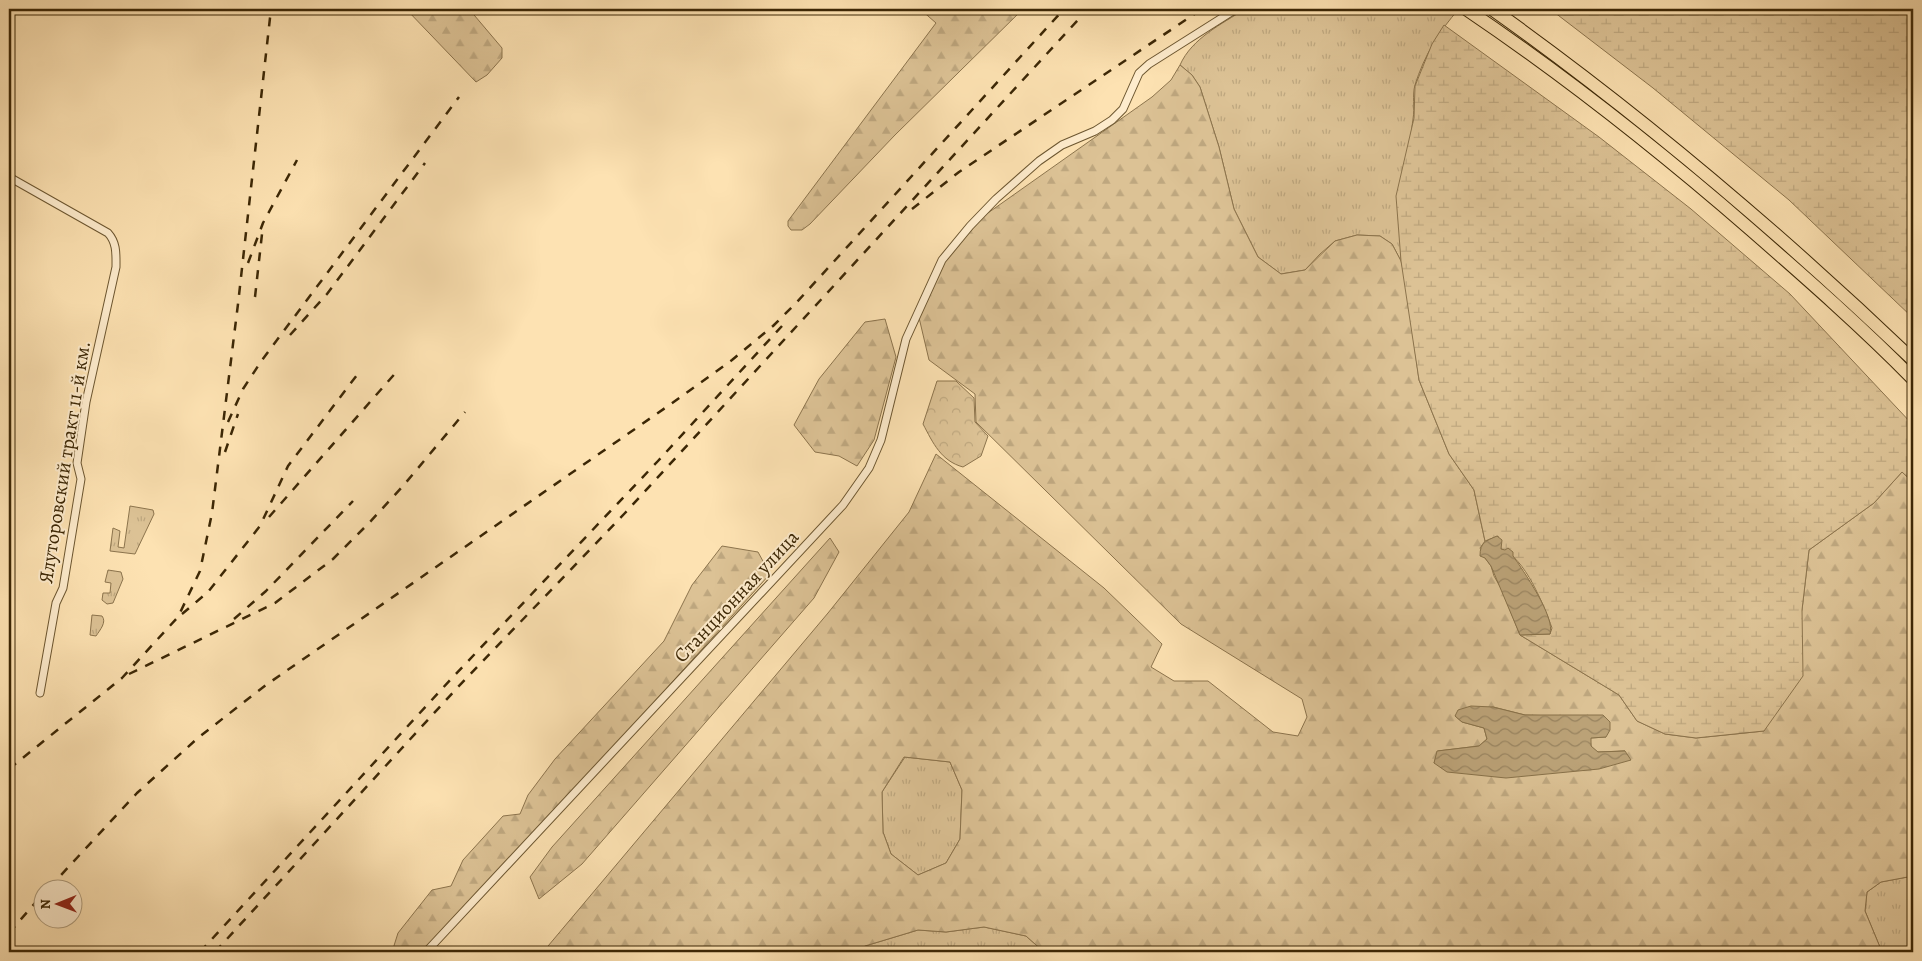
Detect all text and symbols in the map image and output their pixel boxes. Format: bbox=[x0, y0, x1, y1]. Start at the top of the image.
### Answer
street label: Ялуторовский тракт 11-й км. bbox=[32, 339, 97, 585]
street label: Станционная улица bbox=[668, 524, 806, 669]
north arrow bbox=[32, 878, 82, 928]
text: N bbox=[36, 899, 55, 909]

